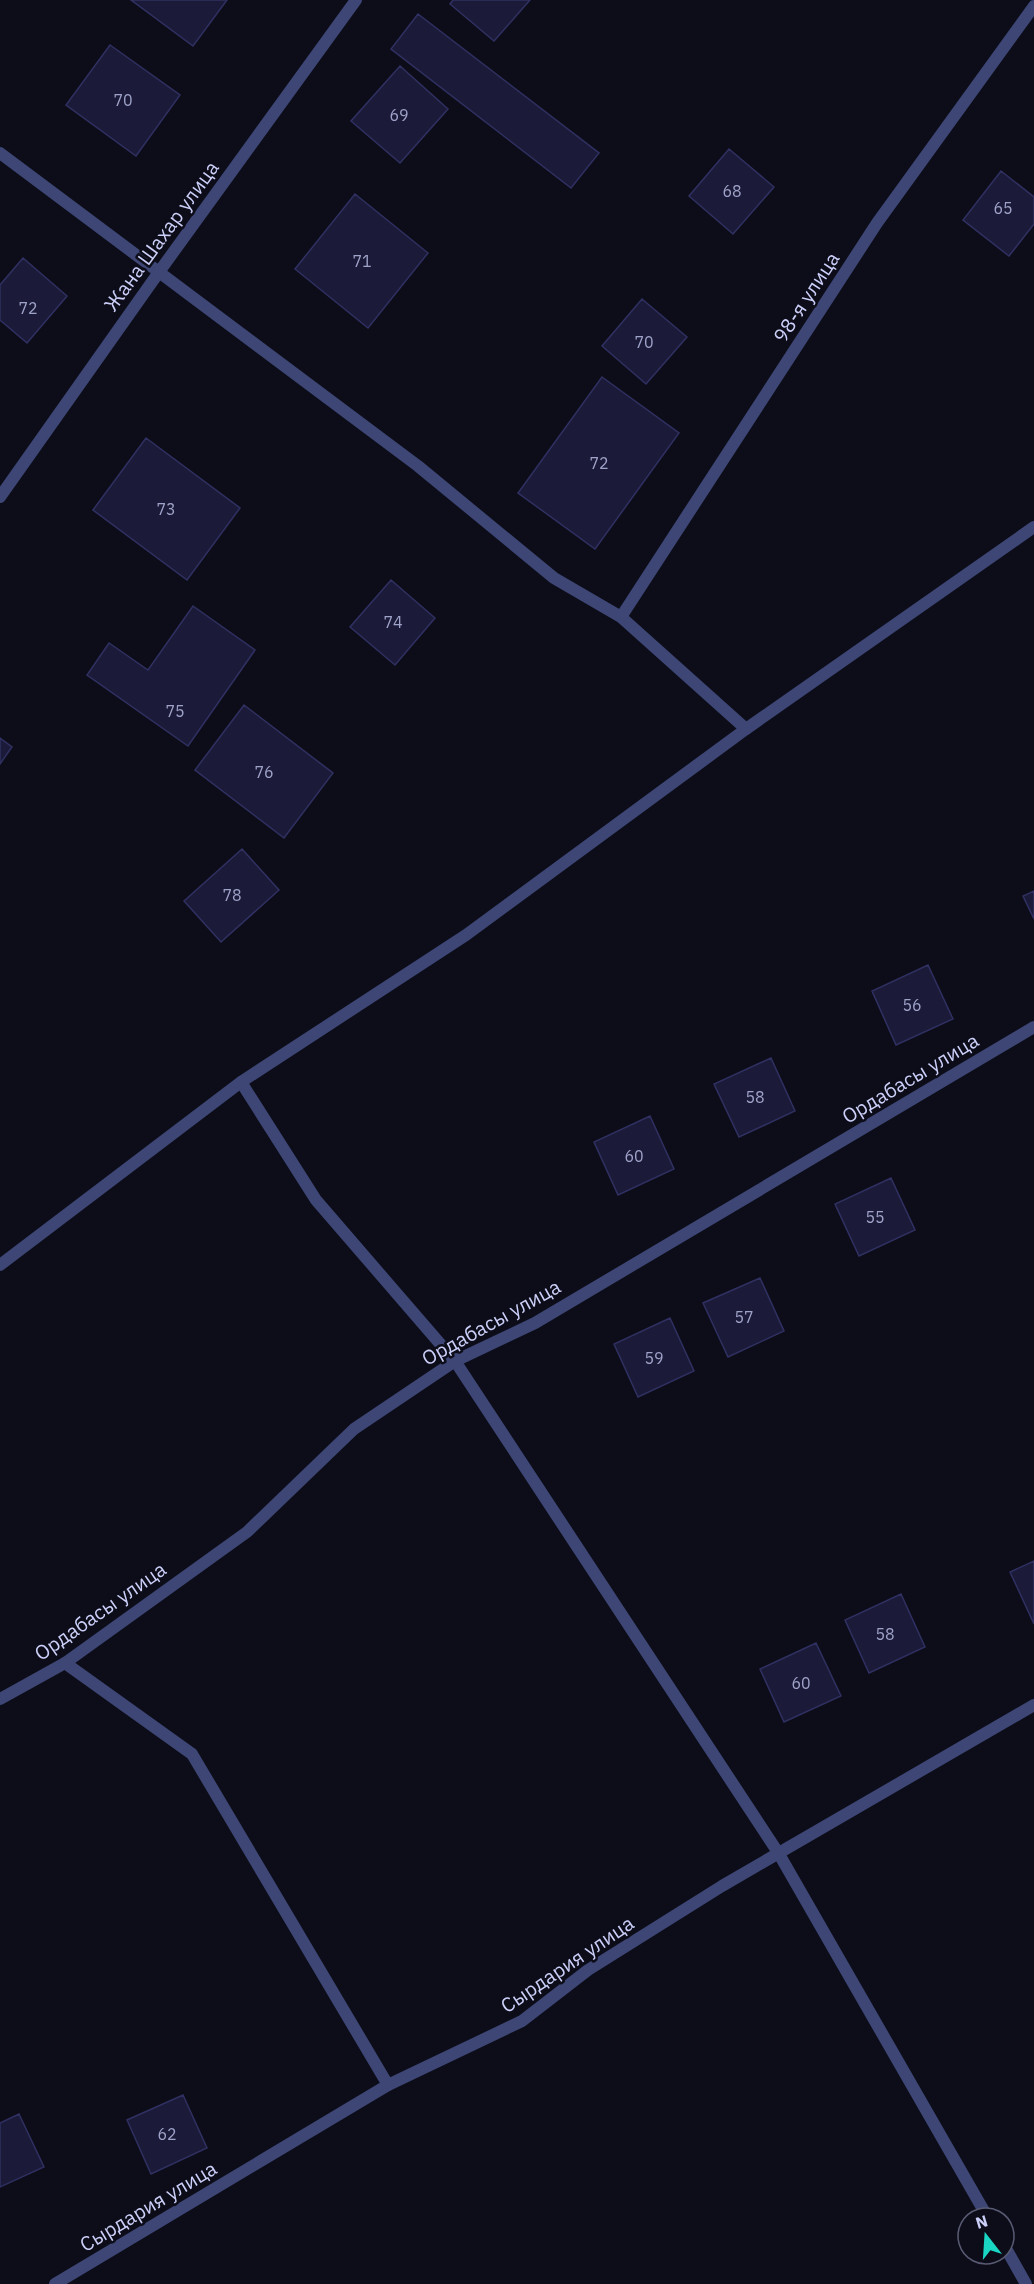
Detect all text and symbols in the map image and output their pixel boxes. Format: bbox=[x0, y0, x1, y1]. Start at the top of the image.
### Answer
house number: 70 bbox=[113, 90, 133, 110]
house number: 69 bbox=[389, 105, 409, 125]
street label: Жана Шахар улица bbox=[97, 155, 225, 317]
house number: 68 bbox=[722, 181, 742, 201]
house number: 65 bbox=[993, 198, 1013, 218]
street label: 98-я улица bbox=[767, 246, 845, 347]
house number: 71 bbox=[352, 251, 372, 271]
house number: 72 bbox=[18, 298, 38, 318]
house number: 70 bbox=[634, 332, 654, 352]
house number: 72 bbox=[589, 453, 609, 473]
house number: 73 bbox=[156, 499, 176, 519]
house number: 74 bbox=[383, 612, 403, 632]
house number: 75 bbox=[165, 701, 185, 721]
house number: 76 bbox=[254, 762, 274, 782]
house number: 78 bbox=[222, 885, 242, 905]
house number: 56 bbox=[902, 995, 922, 1015]
street label: Ордабасы улица bbox=[837, 1026, 984, 1130]
house number: 58 bbox=[745, 1087, 765, 1107]
house number: 60 bbox=[624, 1146, 644, 1166]
house number: 55 bbox=[865, 1207, 885, 1227]
street label: Ордабасы улица bbox=[417, 1272, 566, 1371]
house number: 57 bbox=[734, 1307, 754, 1327]
house number: 59 bbox=[644, 1348, 664, 1368]
street label: Ордабасы улица bbox=[29, 1555, 172, 1667]
house number: 58 bbox=[875, 1624, 895, 1644]
house number: 60 bbox=[791, 1673, 811, 1693]
street label: Сырдария улица bbox=[495, 1909, 639, 2019]
house number: 62 bbox=[157, 2124, 177, 2144]
street label: Сырдария улица bbox=[75, 2154, 222, 2258]
north arrow bbox=[956, 2206, 1016, 2266]
text: N bbox=[973, 2210, 990, 2233]

